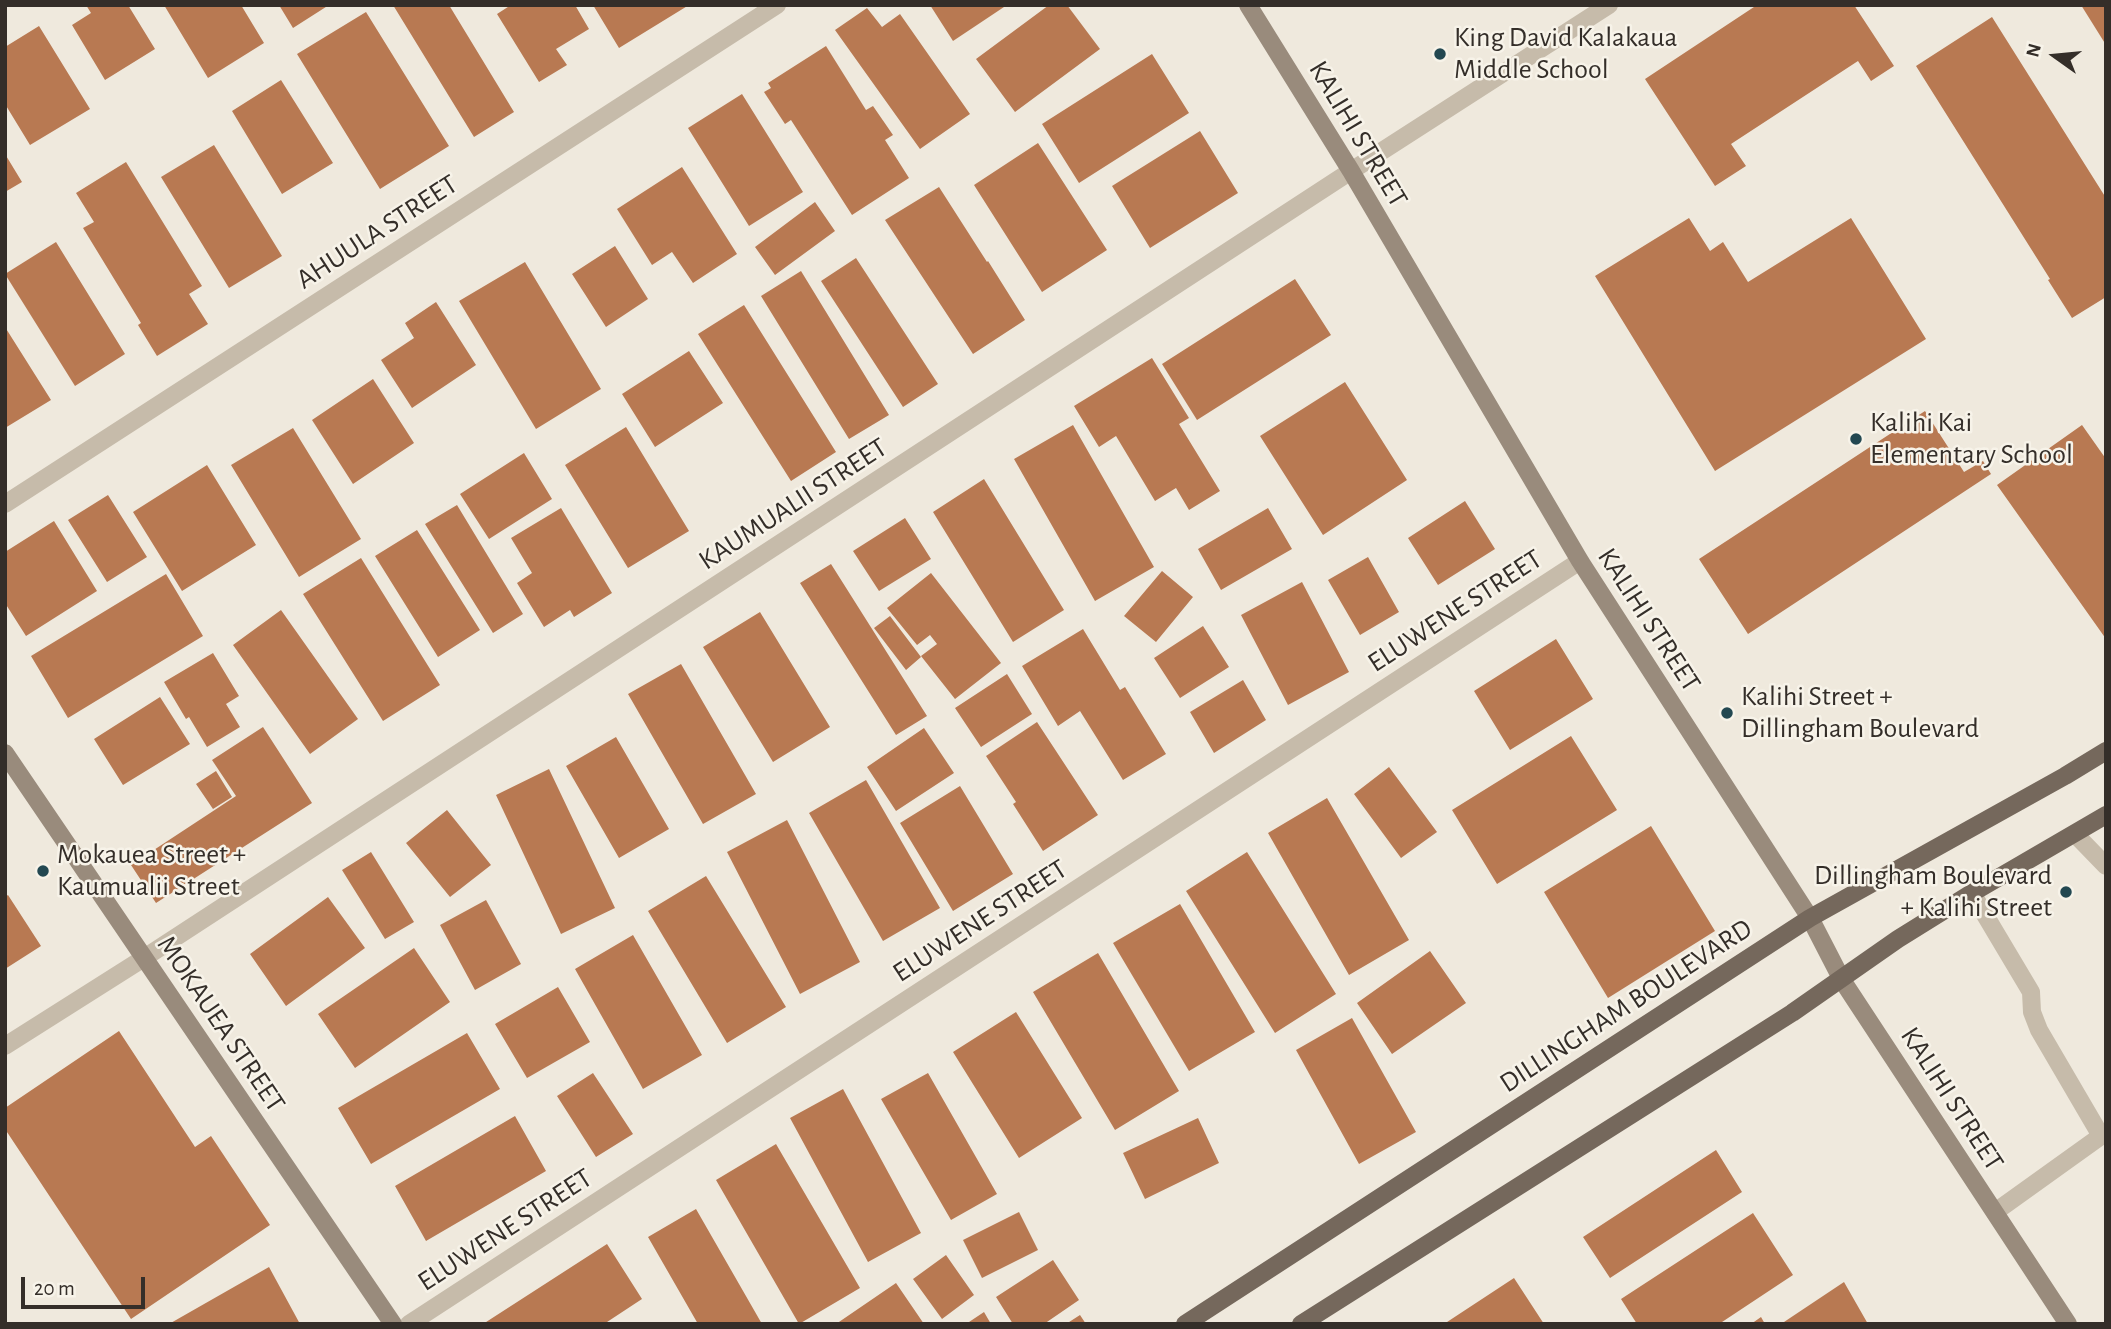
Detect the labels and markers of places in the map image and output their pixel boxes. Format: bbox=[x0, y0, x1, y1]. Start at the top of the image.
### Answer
place label: King David Kalakaua Middle School bbox=[1454, 21, 1677, 87]
marker: King David Kalakaua Middle School bbox=[1432, 46, 1448, 62]
place label: Kalihi Kai Elementary School bbox=[1870, 406, 2073, 472]
marker: Kalihi Kai Elementary School bbox=[1848, 431, 1864, 447]
place label: Kalihi Street + Dillingham Boulevard bbox=[1741, 680, 1979, 746]
marker: Kalihi Street + Dillingham Boulevard bbox=[1719, 705, 1735, 721]
place label: Mokauea Street + Kaumualii Street bbox=[57, 838, 246, 904]
place label: Dillingham Boulevard + Kalihi Street bbox=[1814, 859, 2052, 925]
marker: Mokauea Street + Kaumualii Street bbox=[35, 863, 51, 879]
marker: Dillingham Boulevard + Kalihi Street bbox=[2058, 884, 2074, 900]

